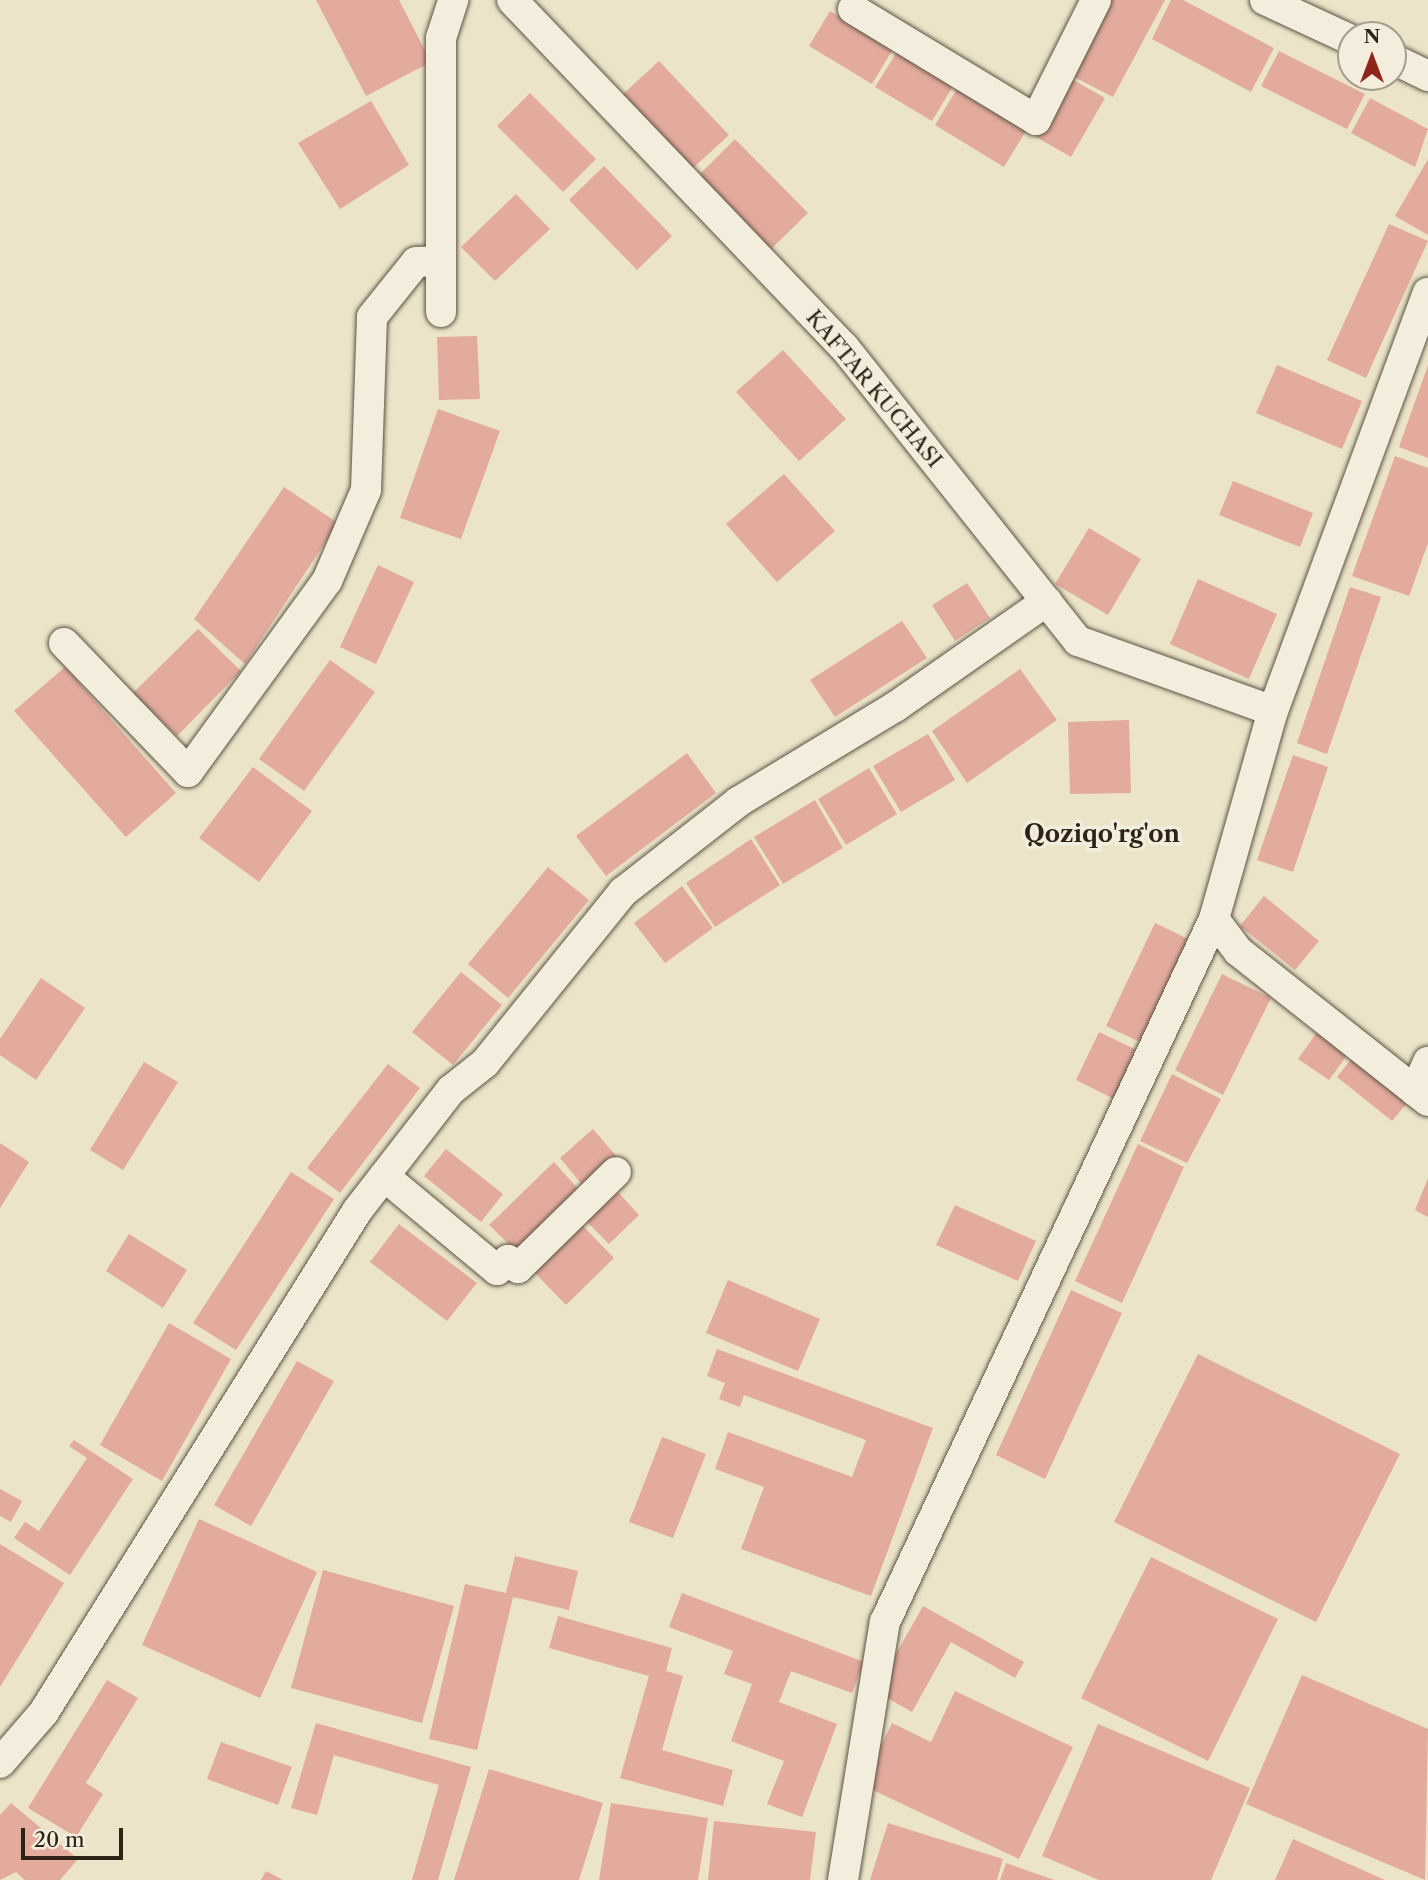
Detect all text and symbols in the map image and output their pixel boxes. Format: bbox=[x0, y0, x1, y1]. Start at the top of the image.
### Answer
north arrow bbox=[1337, 21, 1407, 91]
text: N bbox=[1364, 25, 1380, 48]
street label: KAFTAR KUCHASI bbox=[801, 305, 947, 473]
district label: Qoziqo'rg'on bbox=[1024, 820, 1180, 848]
scale bar bbox=[24, 1814, 126, 1858]
text: 20 m bbox=[34, 1827, 85, 1852]

